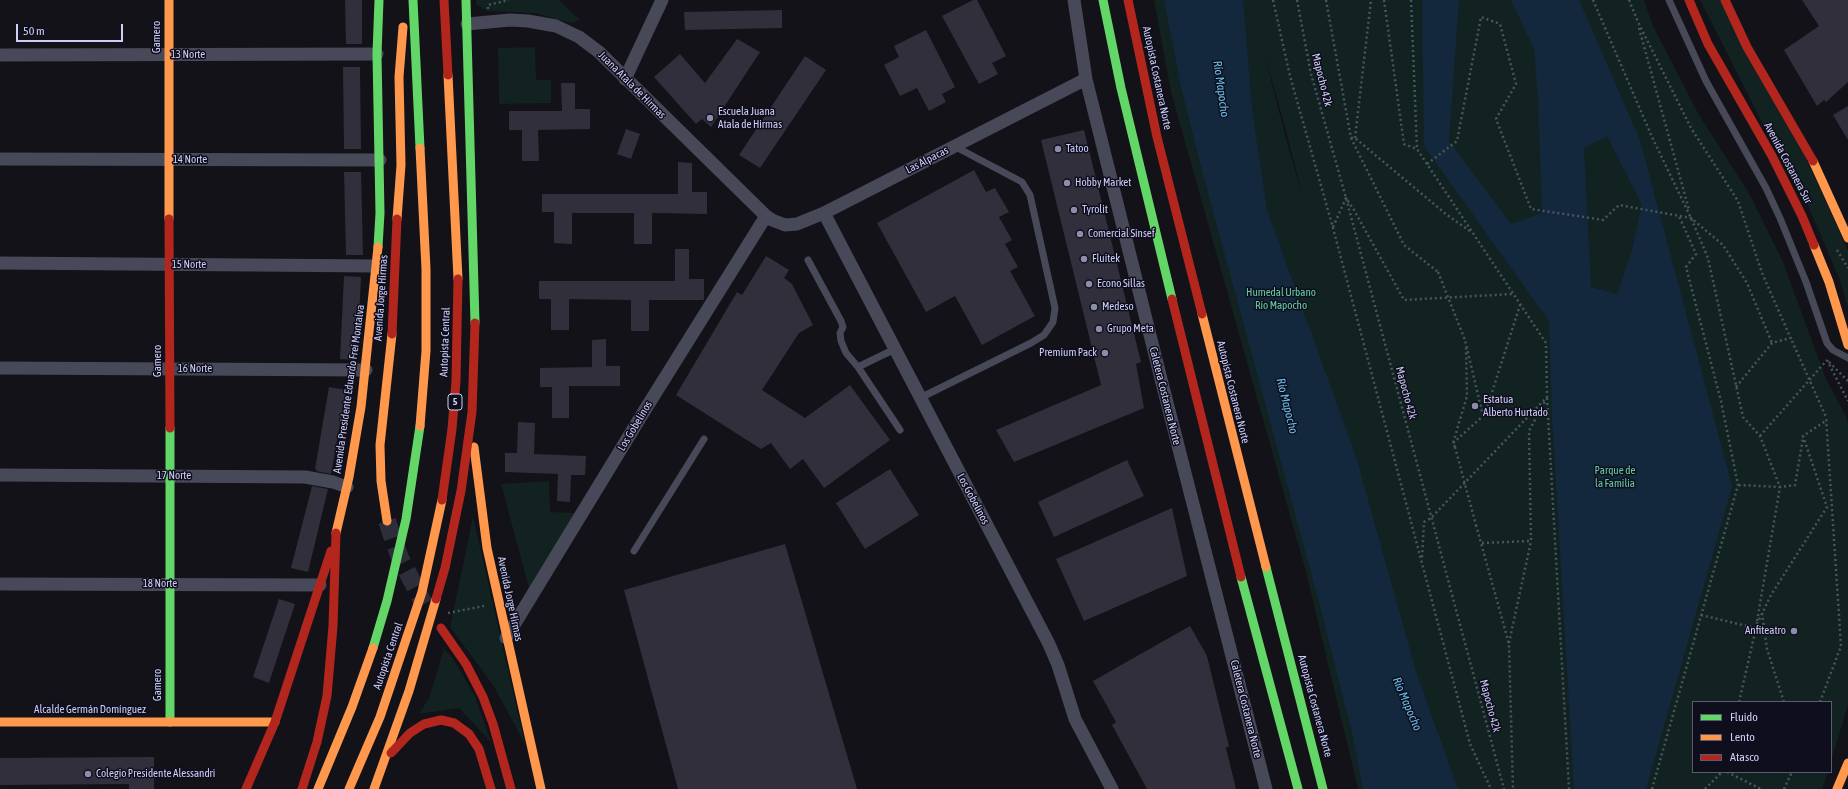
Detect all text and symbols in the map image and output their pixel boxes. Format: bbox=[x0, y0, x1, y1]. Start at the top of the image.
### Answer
scale bar bbox=[18, 16, 125, 42]
street label: Gamero bbox=[150, 21, 164, 53]
text: 50 m bbox=[23, 24, 45, 38]
street label: Autopista Costanera Norte bbox=[1140, 25, 1174, 131]
street label: 13 Norte bbox=[171, 48, 205, 62]
street label: Juana Atala de Hirmas bbox=[596, 49, 668, 121]
street label: Mapocho 42k bbox=[1309, 52, 1335, 108]
water label: Río Mapocho bbox=[1210, 60, 1232, 118]
place label: Escuela Juana Atala de Hirmas bbox=[718, 105, 782, 131]
marker: Escuela Juana Atala de Hirmas bbox=[705, 113, 715, 123]
street label: Avenida Costanera Sur bbox=[1761, 120, 1815, 206]
place label: Tatoo bbox=[1066, 142, 1089, 156]
street label: Las Alpacas bbox=[903, 144, 951, 176]
marker: Tatoo bbox=[1053, 144, 1063, 154]
street label: 14 Norte bbox=[173, 153, 207, 167]
place label: Hobby Market bbox=[1075, 176, 1131, 190]
marker: Hobby Market bbox=[1062, 178, 1072, 188]
place label: Tyrolit bbox=[1082, 203, 1108, 217]
marker: Tyrolit bbox=[1069, 205, 1079, 215]
place label: Comercial Sinsef bbox=[1088, 227, 1155, 241]
marker: Comercial Sinsef bbox=[1075, 229, 1085, 239]
place label: Fluitek bbox=[1092, 252, 1120, 266]
marker: Fluitek bbox=[1079, 254, 1089, 264]
street label: Avenida Jorge Hirmas bbox=[371, 255, 391, 341]
street label: 15 Norte bbox=[172, 258, 206, 272]
place label: Econo Sillas bbox=[1097, 277, 1145, 291]
marker: Econo Sillas bbox=[1084, 279, 1094, 289]
park label: Humedal Urbano Río Mapocho bbox=[1246, 286, 1316, 312]
place label: Medeso bbox=[1102, 300, 1134, 314]
marker: Medeso bbox=[1089, 302, 1099, 312]
street label: Avenida Presidente Eduardo Frei Montalva bbox=[331, 304, 367, 474]
street label: Autopista Central bbox=[437, 307, 453, 377]
place label: Grupo Meta bbox=[1107, 322, 1154, 336]
marker: Grupo Meta bbox=[1094, 324, 1104, 334]
street label: Autopista Costanera Norte bbox=[1214, 339, 1252, 445]
street label: Gamero bbox=[151, 345, 165, 377]
place label: Premium Pack bbox=[1039, 346, 1097, 360]
street label: Caletera Costanera Norte bbox=[1146, 346, 1184, 446]
marker: Premium Pack bbox=[1100, 348, 1110, 358]
street label: 16 Norte bbox=[178, 362, 212, 376]
street label: Mapocho 42k bbox=[1393, 365, 1419, 421]
water label: Río Mapocho bbox=[1273, 377, 1301, 435]
place label: Estatua Alberto Hurtado bbox=[1483, 393, 1548, 419]
road number: 5 bbox=[448, 394, 462, 410]
street label: Los Gobelinos bbox=[615, 399, 655, 453]
marker: Estatua Alberto Hurtado bbox=[1470, 401, 1480, 411]
park label: Parque de la Familia bbox=[1595, 464, 1635, 490]
street label: 17 Norte bbox=[157, 469, 191, 483]
street label: Los Gobelinos bbox=[954, 471, 992, 527]
street label: Avenida Jorge Hirmas bbox=[495, 555, 525, 643]
street label: 18 Norte bbox=[143, 577, 177, 591]
street label: Autopista Central bbox=[370, 621, 406, 691]
place label: Anfiteatro bbox=[1745, 624, 1786, 638]
marker: Anfiteatro bbox=[1789, 626, 1799, 636]
street label: Autopista Costanera Norte bbox=[1295, 653, 1335, 759]
street label: Caletera Costanera Norte bbox=[1227, 659, 1265, 759]
street label: Gamero bbox=[151, 669, 165, 701]
water label: Río Mapocho bbox=[1389, 675, 1425, 733]
street label: Mapocho 42k bbox=[1477, 678, 1503, 734]
legend bbox=[1692, 701, 1832, 773]
street label: Alcalde Germán Domínguez bbox=[34, 703, 146, 717]
text: Fluido bbox=[1730, 710, 1758, 724]
text: Lento bbox=[1730, 730, 1755, 744]
text: Atasco bbox=[1730, 750, 1759, 764]
place label: Colegio Presidente Alessandri bbox=[96, 767, 215, 781]
marker: Colegio Presidente Alessandri bbox=[83, 769, 93, 779]

